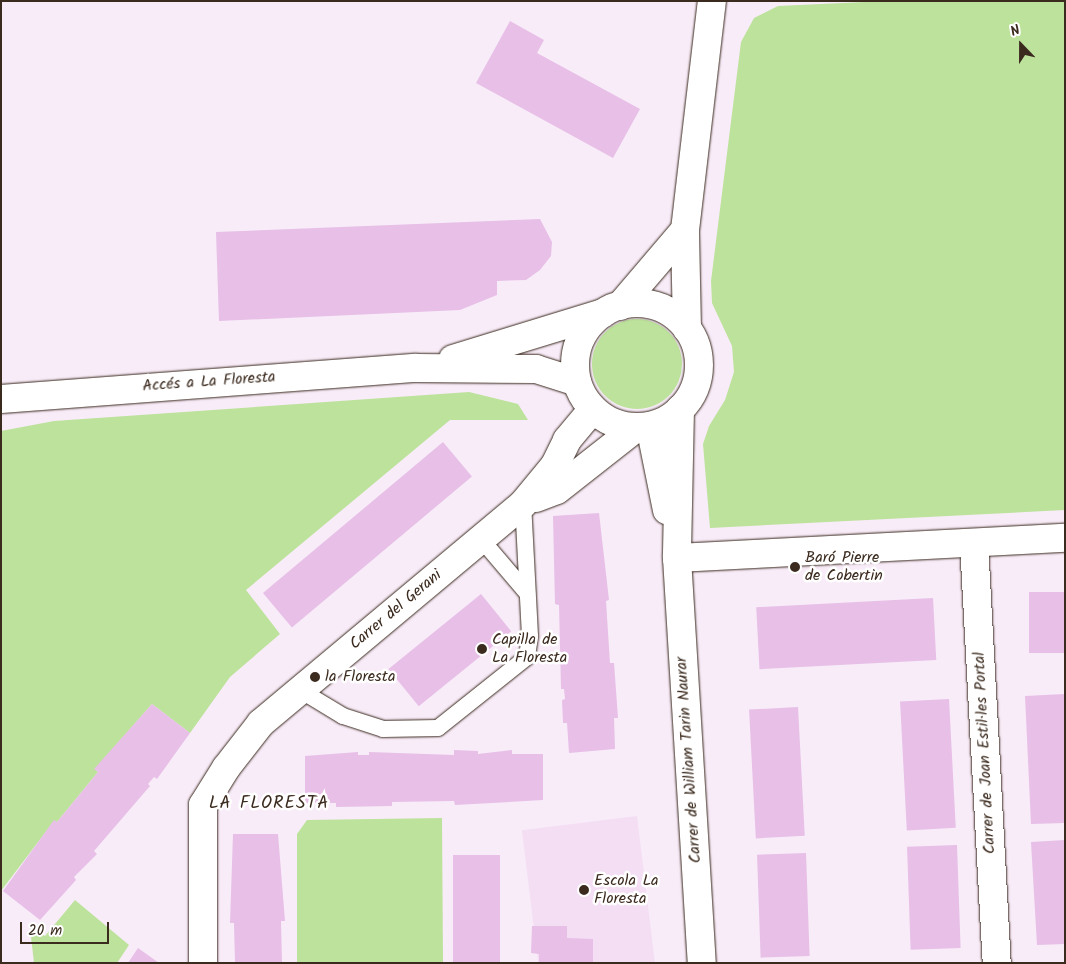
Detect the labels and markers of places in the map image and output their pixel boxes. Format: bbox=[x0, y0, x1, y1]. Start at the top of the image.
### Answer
place label: Baró Pierre de Cobertin bbox=[805, 548, 883, 586]
marker: Baró Pierre de Cobertin bbox=[789, 561, 801, 573]
place label: Capilla de La Floresta bbox=[492, 630, 567, 668]
marker: Capilla de La Floresta bbox=[476, 643, 488, 655]
place label: la Floresta bbox=[325, 667, 395, 687]
marker: la Floresta bbox=[309, 671, 321, 683]
place label: Escola La Floresta bbox=[594, 871, 659, 909]
marker: Escola La Floresta bbox=[578, 884, 590, 896]

